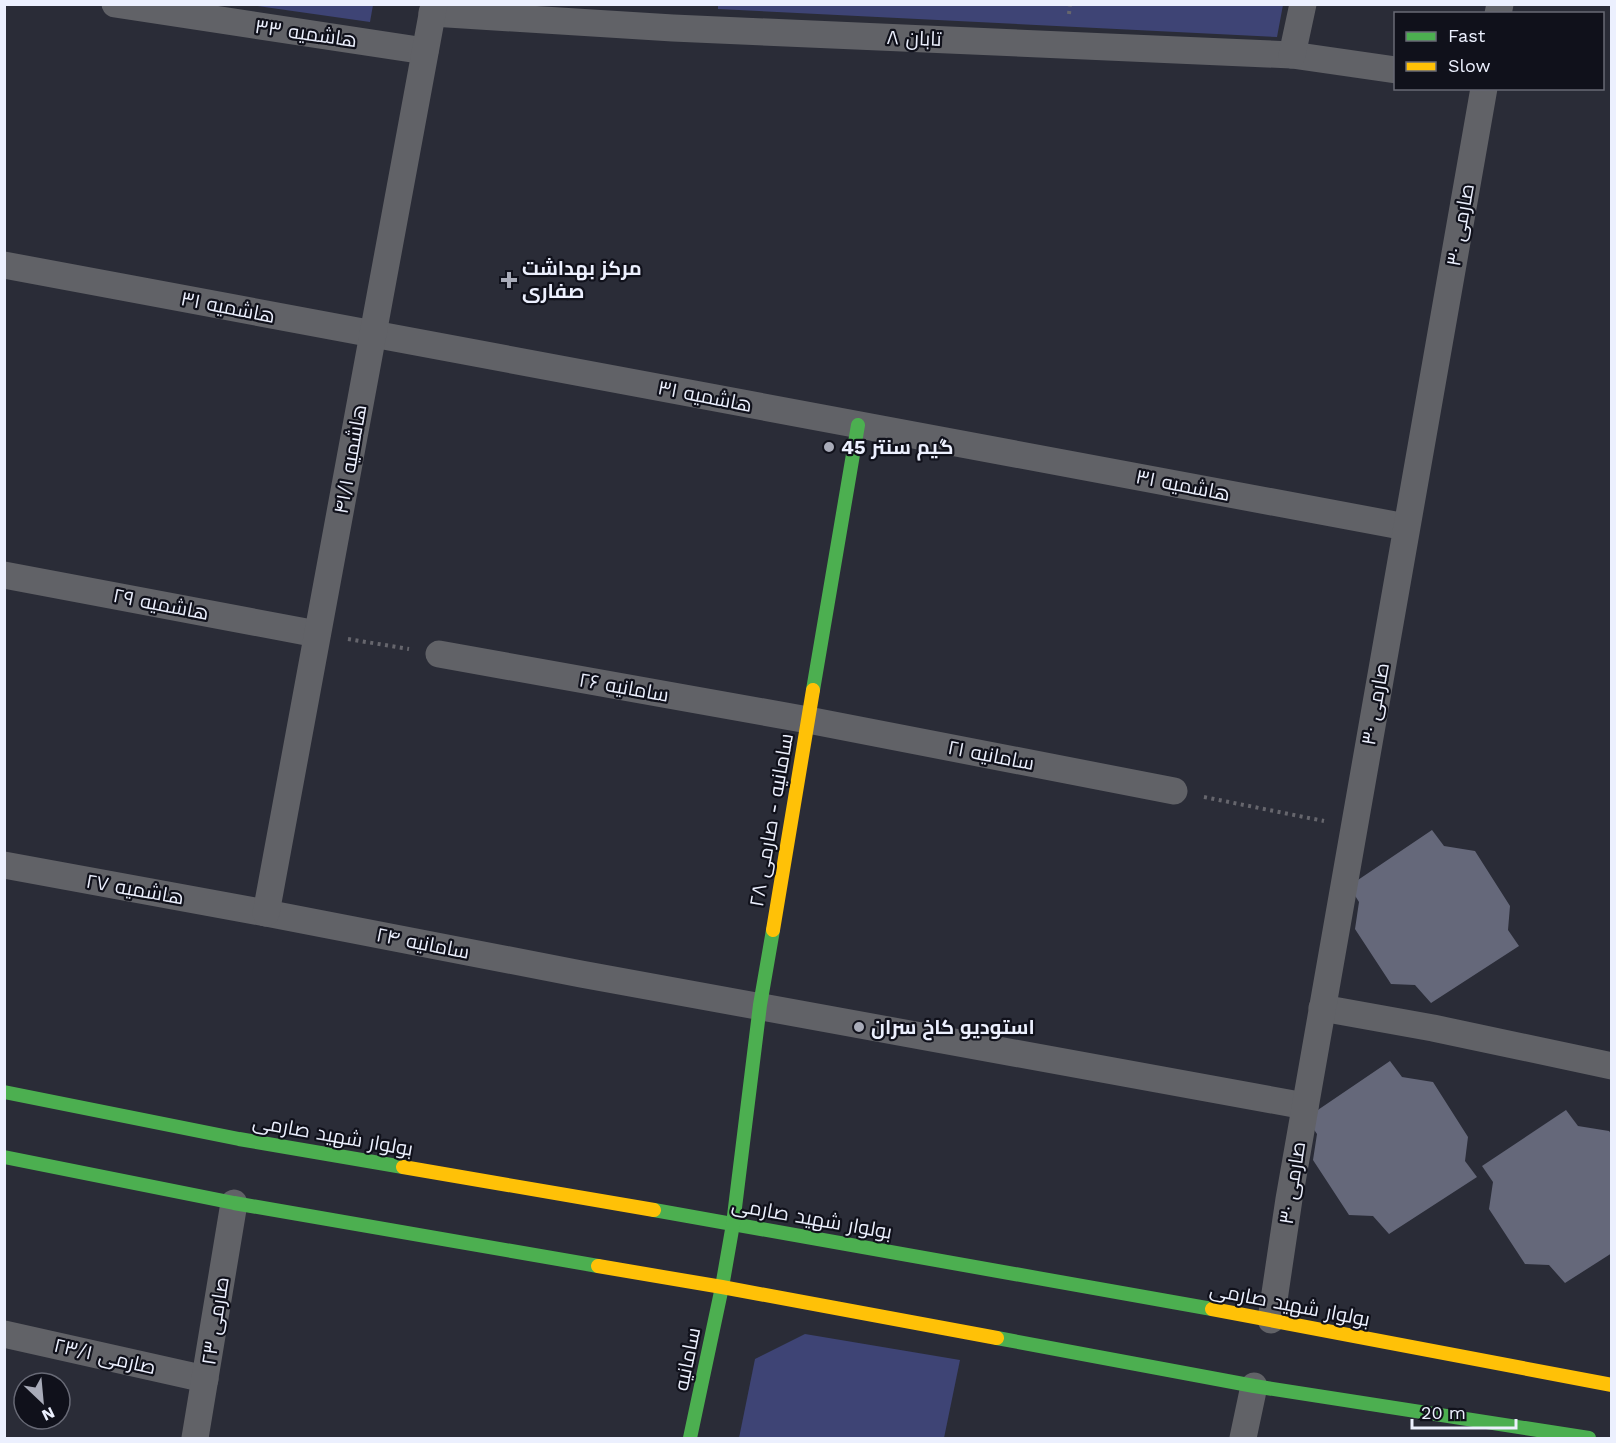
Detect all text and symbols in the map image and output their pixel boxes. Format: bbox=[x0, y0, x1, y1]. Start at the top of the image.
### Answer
legend bbox=[1394, 12, 1604, 90]
street label: هاشمیه ۳۳ bbox=[253, 14, 359, 52]
street label: تابان ۸ bbox=[886, 25, 943, 52]
text: Fast bbox=[1448, 25, 1486, 46]
text: Slow bbox=[1448, 55, 1491, 76]
street label: صارمی ۳۰ bbox=[1441, 182, 1480, 268]
place label: مرکز بهداشت صفاری bbox=[522, 256, 642, 303]
marker: مرکز بهداشت صفاری bbox=[500, 271, 518, 289]
street label: هاشمیه ۳۱ bbox=[179, 286, 277, 328]
street label: هاشمیه ۳۱ bbox=[656, 375, 754, 417]
street label: هاشمیه ۴۱/۱ bbox=[329, 402, 371, 516]
place label: گیم سنتر 45 bbox=[841, 435, 954, 461]
marker: گیم سنتر 45 bbox=[822, 440, 836, 454]
street label: هاشمیه ۳۱ bbox=[1134, 464, 1232, 506]
street label: هاشمیه ۲۹ bbox=[111, 583, 211, 625]
street label: صارمی ۳۰ bbox=[1356, 661, 1395, 747]
street label: سامانیه ۲۶ bbox=[577, 667, 671, 707]
street label: سامانیه - صارمی ۲۸ bbox=[744, 731, 799, 909]
street label: سامانیه ۲۱ bbox=[946, 735, 1036, 775]
street label: هاشمیه ۲۷ bbox=[84, 869, 186, 909]
street label: سامانیه ۲۴ bbox=[374, 922, 472, 964]
place label: استودیو کاخ سران bbox=[871, 1015, 1035, 1041]
marker: استودیو کاخ سران bbox=[852, 1020, 866, 1034]
street label: بولوار شهید صارمی bbox=[251, 1109, 415, 1162]
street label: صارمی ۳۰ bbox=[1274, 1140, 1311, 1226]
street label: بولوار شهید صارمی bbox=[730, 1192, 894, 1245]
street label: صارمی ۲۳ bbox=[196, 1275, 235, 1367]
street label: بولوار شهید صارمی bbox=[1208, 1277, 1372, 1332]
street label: سامانیه bbox=[669, 1325, 705, 1393]
street label: صارمی ۲۳/۱ bbox=[51, 1333, 158, 1380]
north arrow bbox=[12, 1371, 72, 1431]
scale bar bbox=[1412, 1392, 1516, 1430]
text: 20 m bbox=[1421, 1402, 1466, 1423]
text: N bbox=[39, 1403, 58, 1425]

